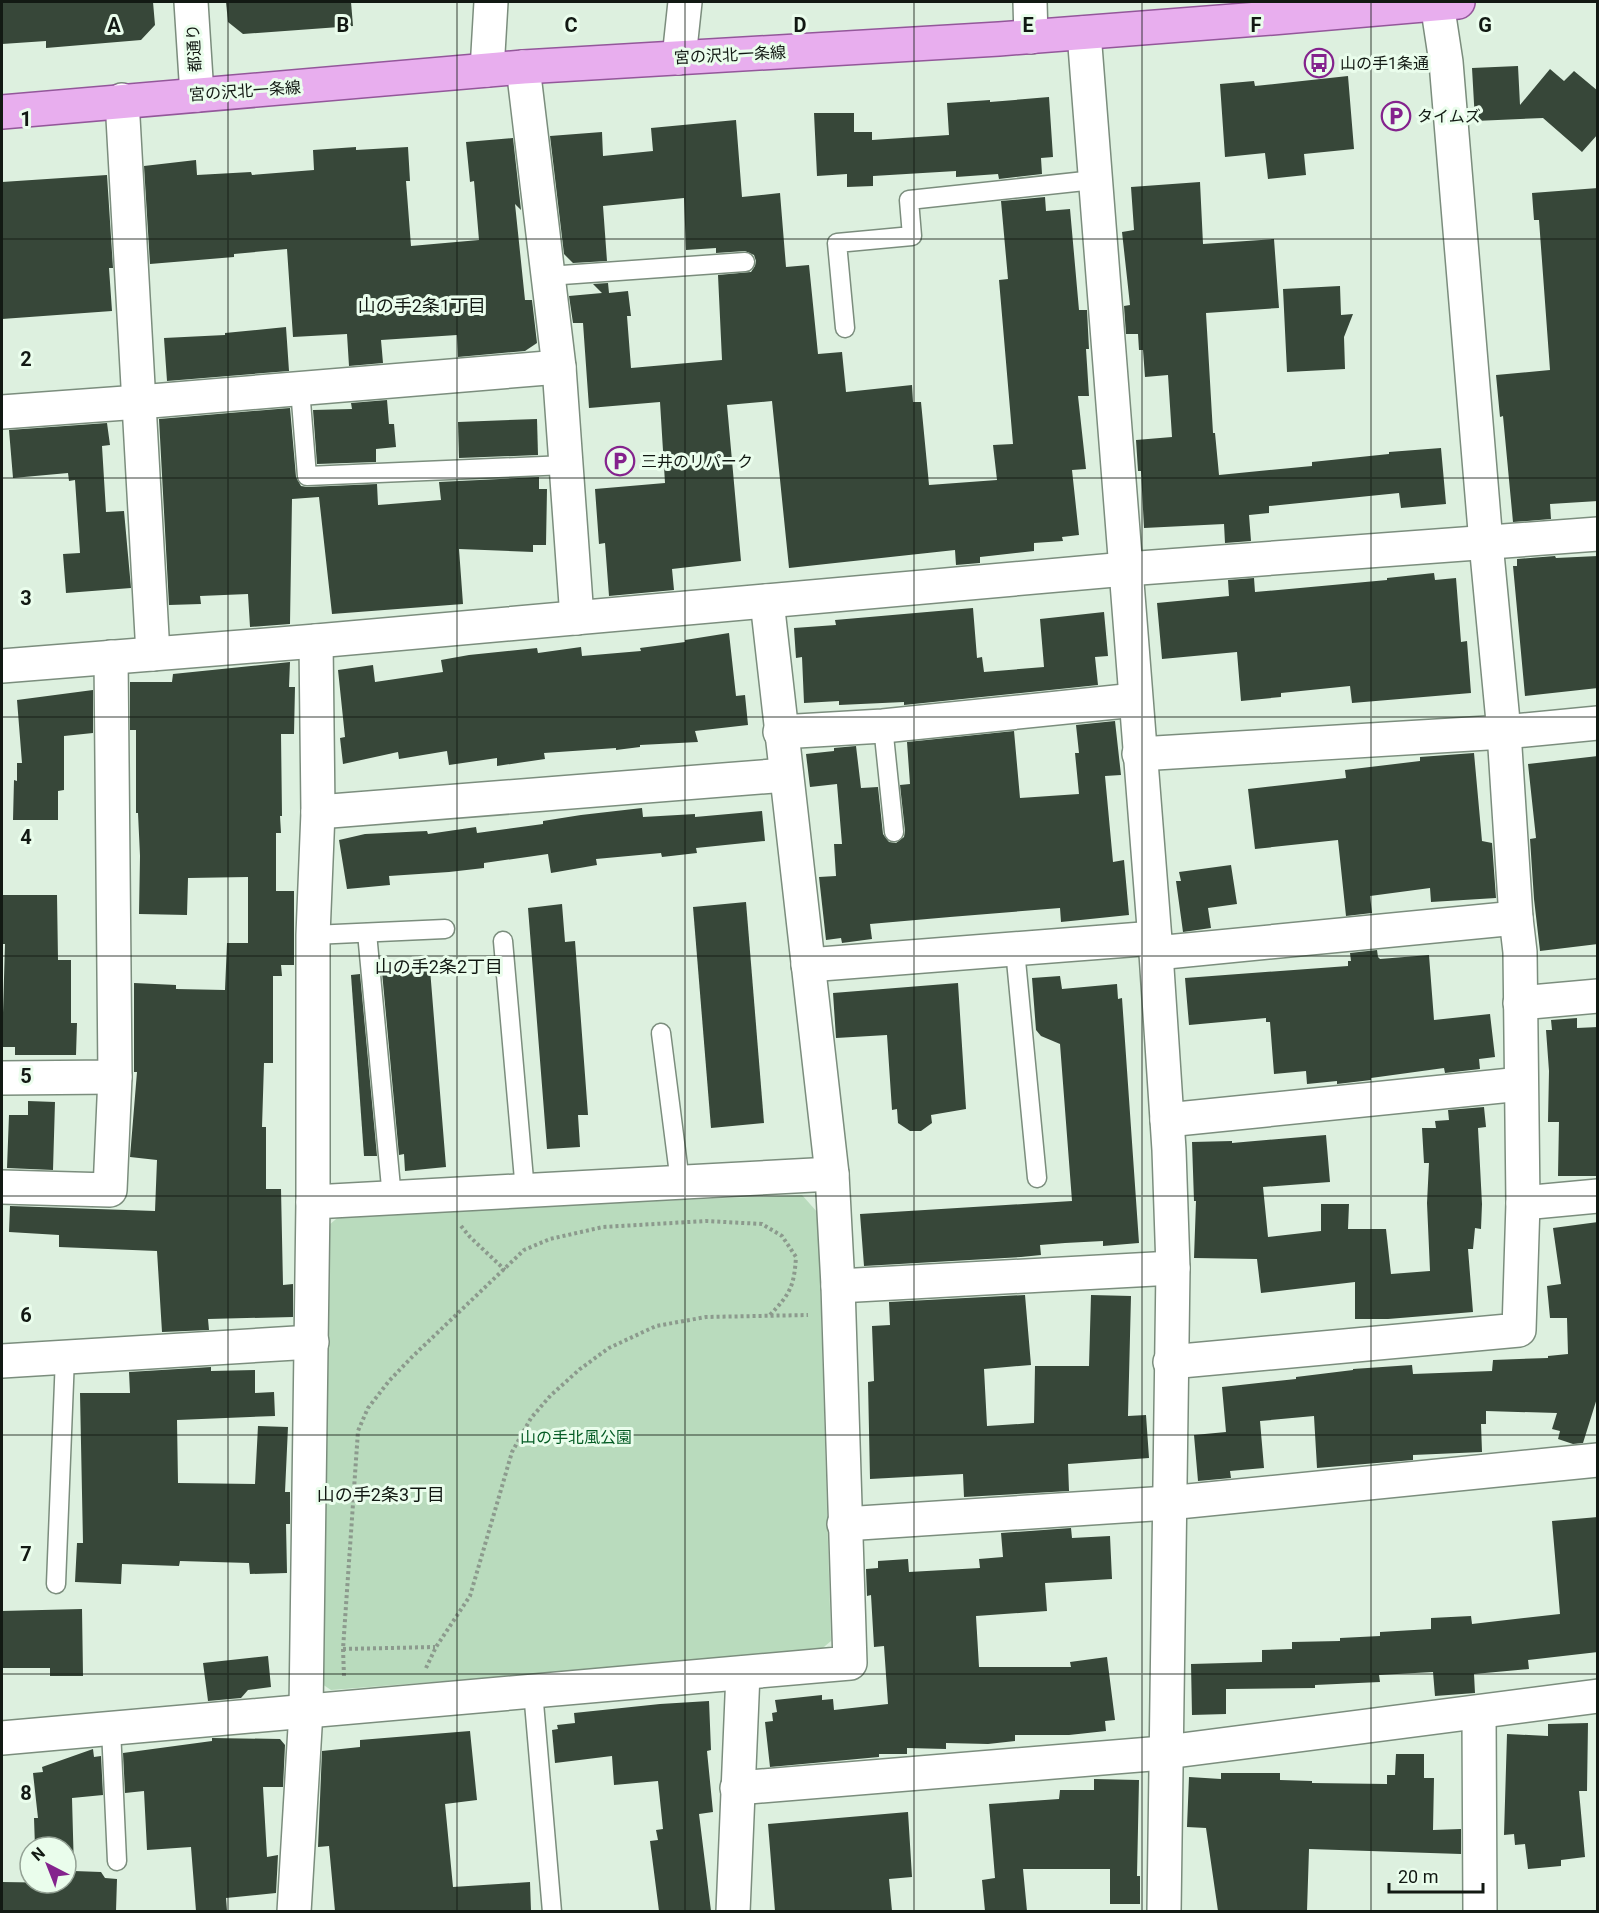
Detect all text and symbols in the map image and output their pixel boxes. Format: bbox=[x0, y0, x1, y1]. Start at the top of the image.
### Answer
text: A bbox=[107, 13, 121, 37]
text: B bbox=[337, 13, 349, 37]
text: C bbox=[564, 13, 578, 37]
text: D bbox=[794, 13, 807, 37]
text: E bbox=[1022, 13, 1034, 37]
text: F bbox=[1251, 13, 1262, 37]
text: G bbox=[1478, 13, 1492, 37]
street label: 都通り bbox=[183, 24, 205, 72]
street label: 宮の沢北一条線 bbox=[674, 43, 786, 67]
bus stop icon: 山の手1条通 bbox=[1303, 47, 1335, 79]
place label: 山の手1条通 bbox=[1340, 54, 1429, 73]
street label: 宮の沢北一条線 bbox=[188, 78, 302, 104]
parking icon: タイムズ bbox=[1380, 100, 1412, 132]
text: 1 bbox=[20, 107, 32, 131]
place label: タイムズ bbox=[1417, 107, 1481, 126]
district label: 山の手2条1丁目 bbox=[358, 295, 486, 316]
text: 2 bbox=[20, 347, 32, 371]
parking icon: 三井のリパーク bbox=[604, 445, 636, 477]
place label: 三井のリパーク bbox=[641, 452, 753, 471]
text: 3 bbox=[20, 586, 32, 610]
text: 4 bbox=[20, 825, 32, 849]
district label: 山の手2条2丁目 bbox=[375, 956, 503, 977]
text: 5 bbox=[20, 1064, 32, 1088]
text: 6 bbox=[20, 1303, 32, 1327]
park label: 山の手北風公園 bbox=[520, 1428, 632, 1447]
district label: 山の手2条3丁目 bbox=[317, 1484, 445, 1505]
text: 7 bbox=[20, 1542, 32, 1566]
text: 8 bbox=[20, 1781, 32, 1805]
north arrow bbox=[18, 1835, 78, 1895]
text: N bbox=[28, 1843, 49, 1865]
scale bar bbox=[1389, 1856, 1484, 1894]
text: 20 m bbox=[1398, 1866, 1438, 1887]

